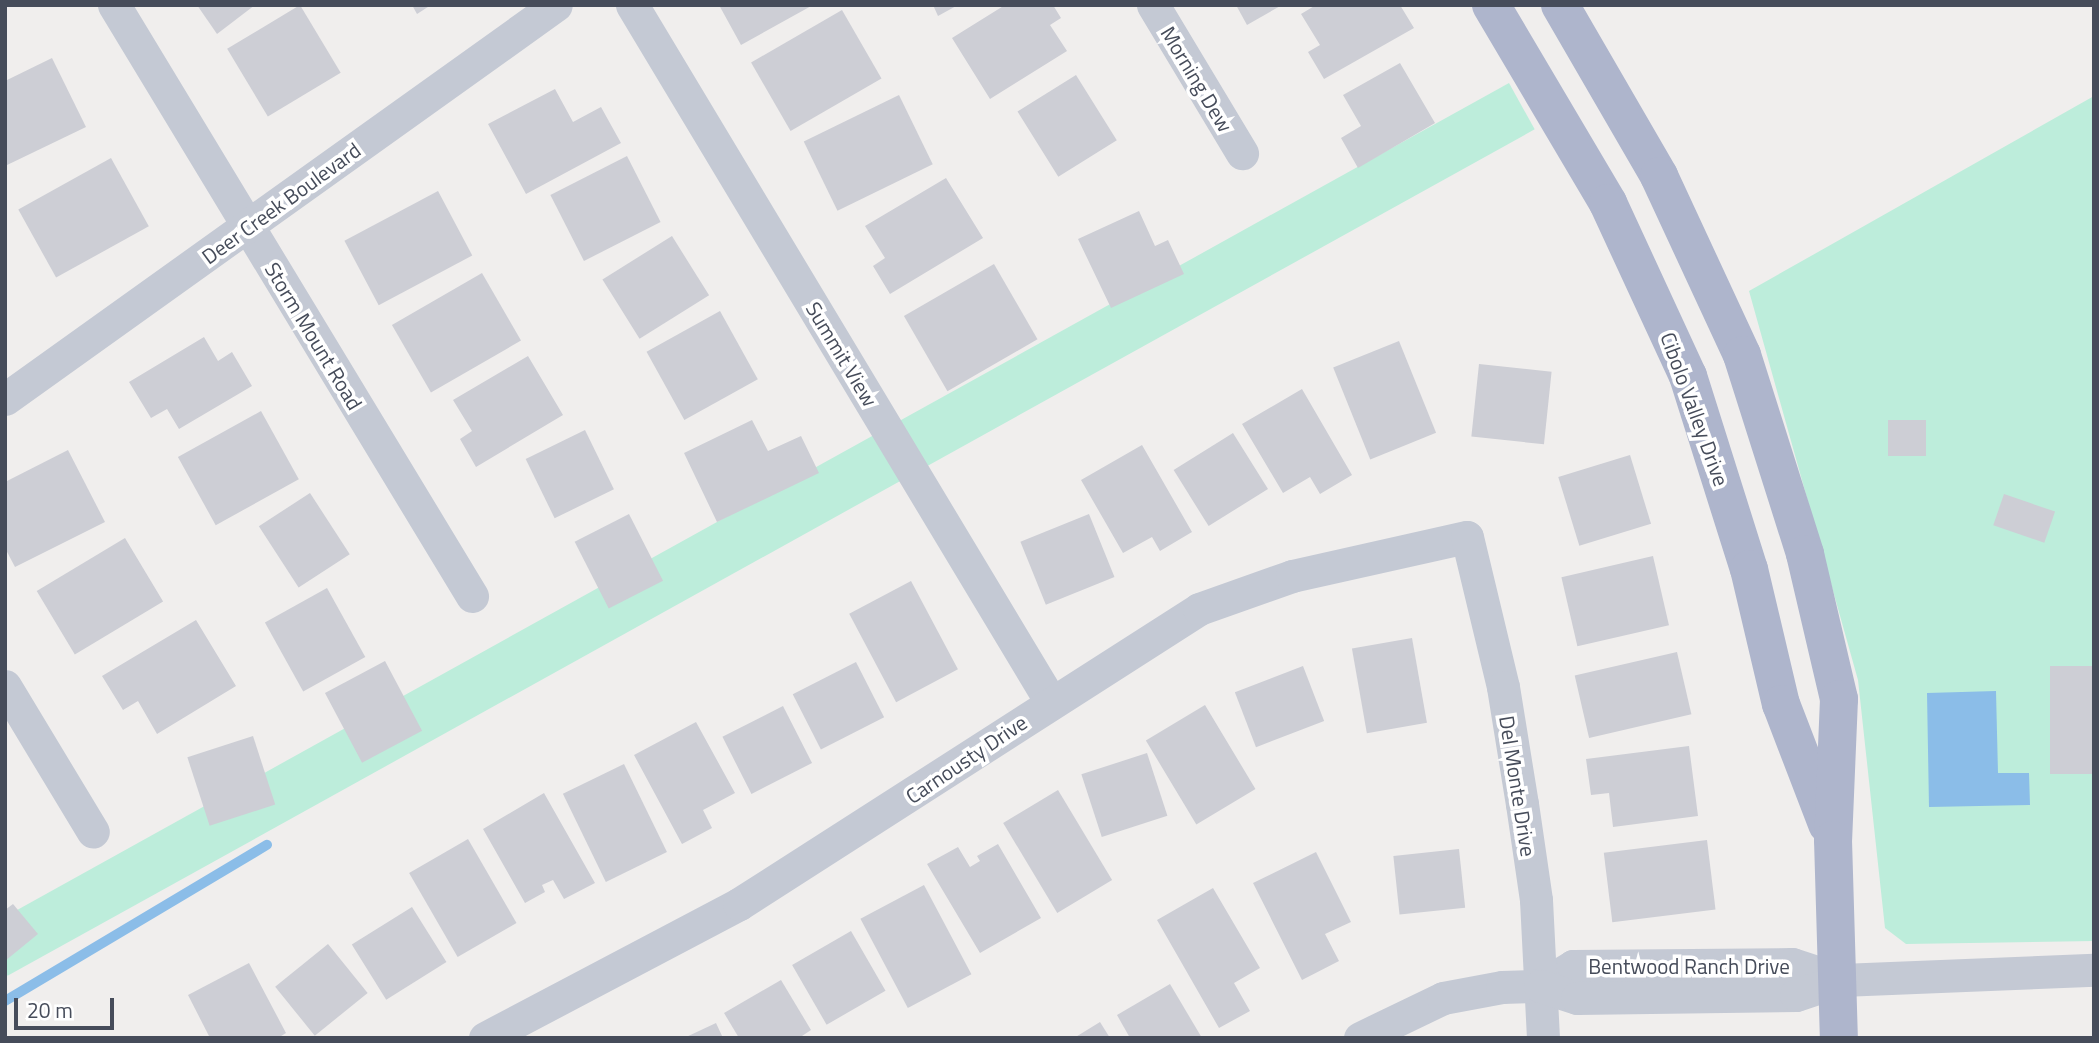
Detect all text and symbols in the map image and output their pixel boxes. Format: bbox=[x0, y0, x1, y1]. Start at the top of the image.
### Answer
street label: Morning Dew bbox=[1156, 22, 1238, 136]
street label: Deer Creek Boulevard bbox=[197, 137, 365, 269]
street label: Storm Mount Road bbox=[260, 258, 368, 414]
street label: Summit View bbox=[801, 297, 883, 411]
street label: Cibolo Valley Drive bbox=[1656, 329, 1734, 489]
street label: Carnousty Drive bbox=[901, 709, 1031, 809]
street label: Del Monte Drive bbox=[1494, 714, 1542, 858]
street label: Bentwood Ranch Drive bbox=[1588, 953, 1790, 979]
scale bar bbox=[18, 984, 117, 1028]
text: 20 m bbox=[27, 994, 73, 1026]

